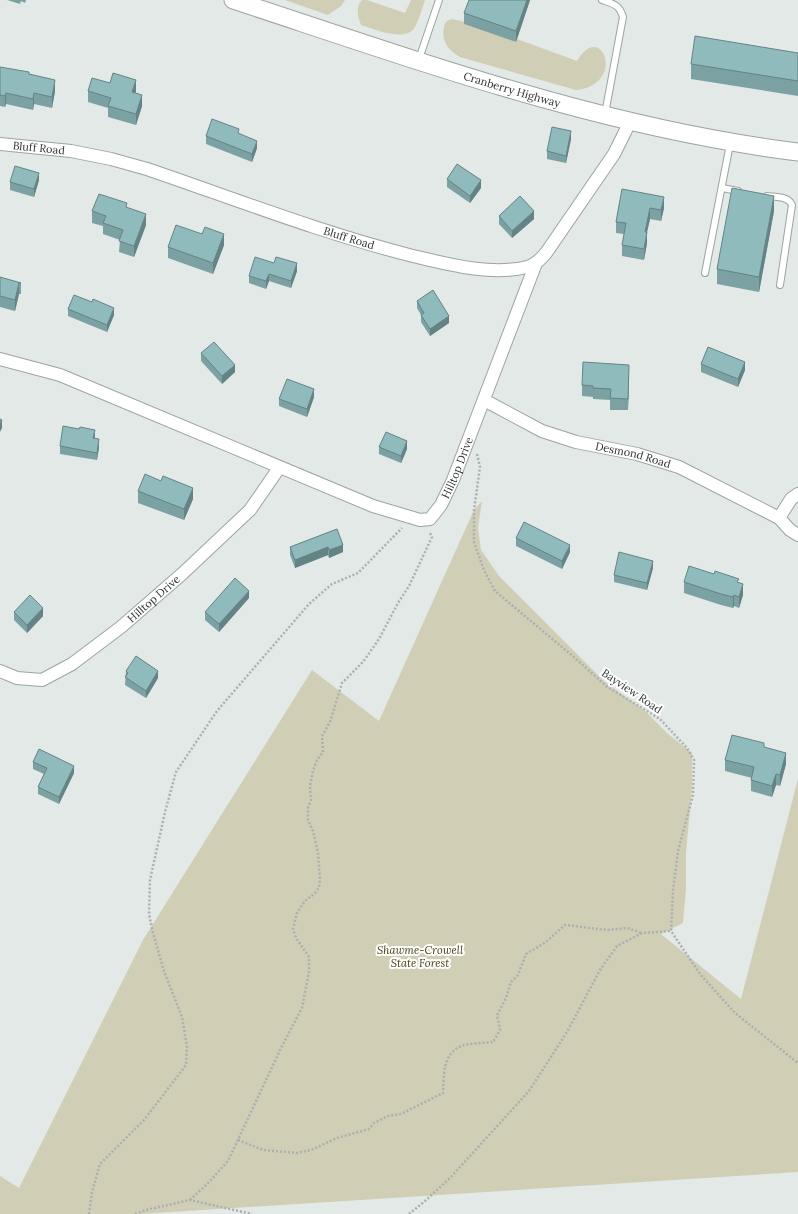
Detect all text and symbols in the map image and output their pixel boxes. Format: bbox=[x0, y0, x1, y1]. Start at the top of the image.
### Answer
street label: Cranberry Highway bbox=[462, 69, 562, 110]
street label: Bluff Road bbox=[12, 138, 66, 157]
street label: Bluff Road bbox=[322, 224, 376, 252]
street label: Hilltop Drive bbox=[438, 435, 476, 501]
street label: Desmond Road bbox=[594, 439, 673, 471]
street label: Hilltop Drive bbox=[124, 572, 183, 625]
street label: Bayview Road bbox=[599, 666, 665, 717]
park label: Shawme-Crowell State Forest bbox=[377, 943, 463, 970]

